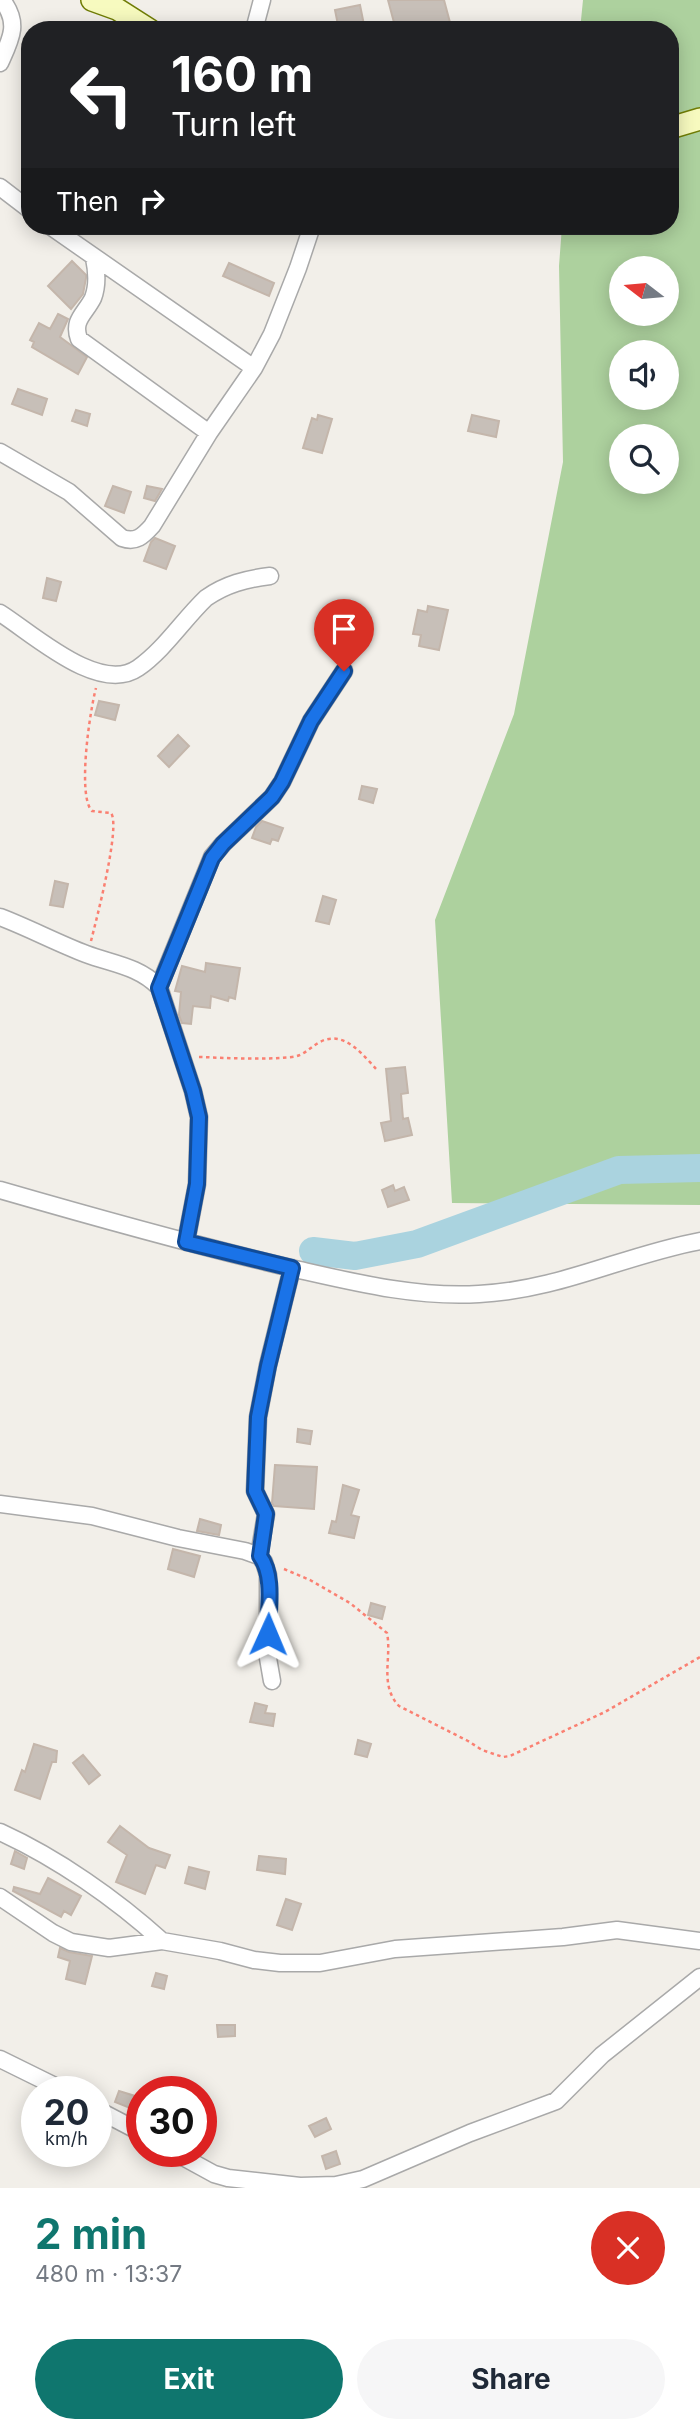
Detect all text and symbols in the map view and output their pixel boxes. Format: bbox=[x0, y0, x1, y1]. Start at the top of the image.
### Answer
text: 160 m bbox=[171, 45, 313, 104]
icon: left bbox=[56, 49, 147, 140]
text: Turn left bbox=[171, 105, 296, 144]
icon: right bbox=[133, 182, 171, 220]
text: Then bbox=[56, 186, 119, 217]
north arrow bbox=[609, 256, 679, 326]
map controls bbox=[609, 256, 679, 494]
button: sound bbox=[609, 340, 679, 410]
button: search bbox=[609, 424, 679, 494]
pin bbox=[314, 599, 374, 671]
icon: arrive bbox=[325, 610, 363, 648]
position arrow bbox=[231, 1597, 305, 1671]
speed limit sign: 30 bbox=[126, 2076, 217, 2167]
text: 20 bbox=[44, 2091, 89, 2133]
text: km/h bbox=[45, 2128, 88, 2149]
text: 2 min bbox=[35, 2208, 147, 2259]
button: close bbox=[591, 2211, 665, 2285]
text: 480 m · 13:37 bbox=[35, 2260, 182, 2288]
button: Exit bbox=[35, 2339, 343, 2419]
button: Share bbox=[357, 2339, 665, 2419]

